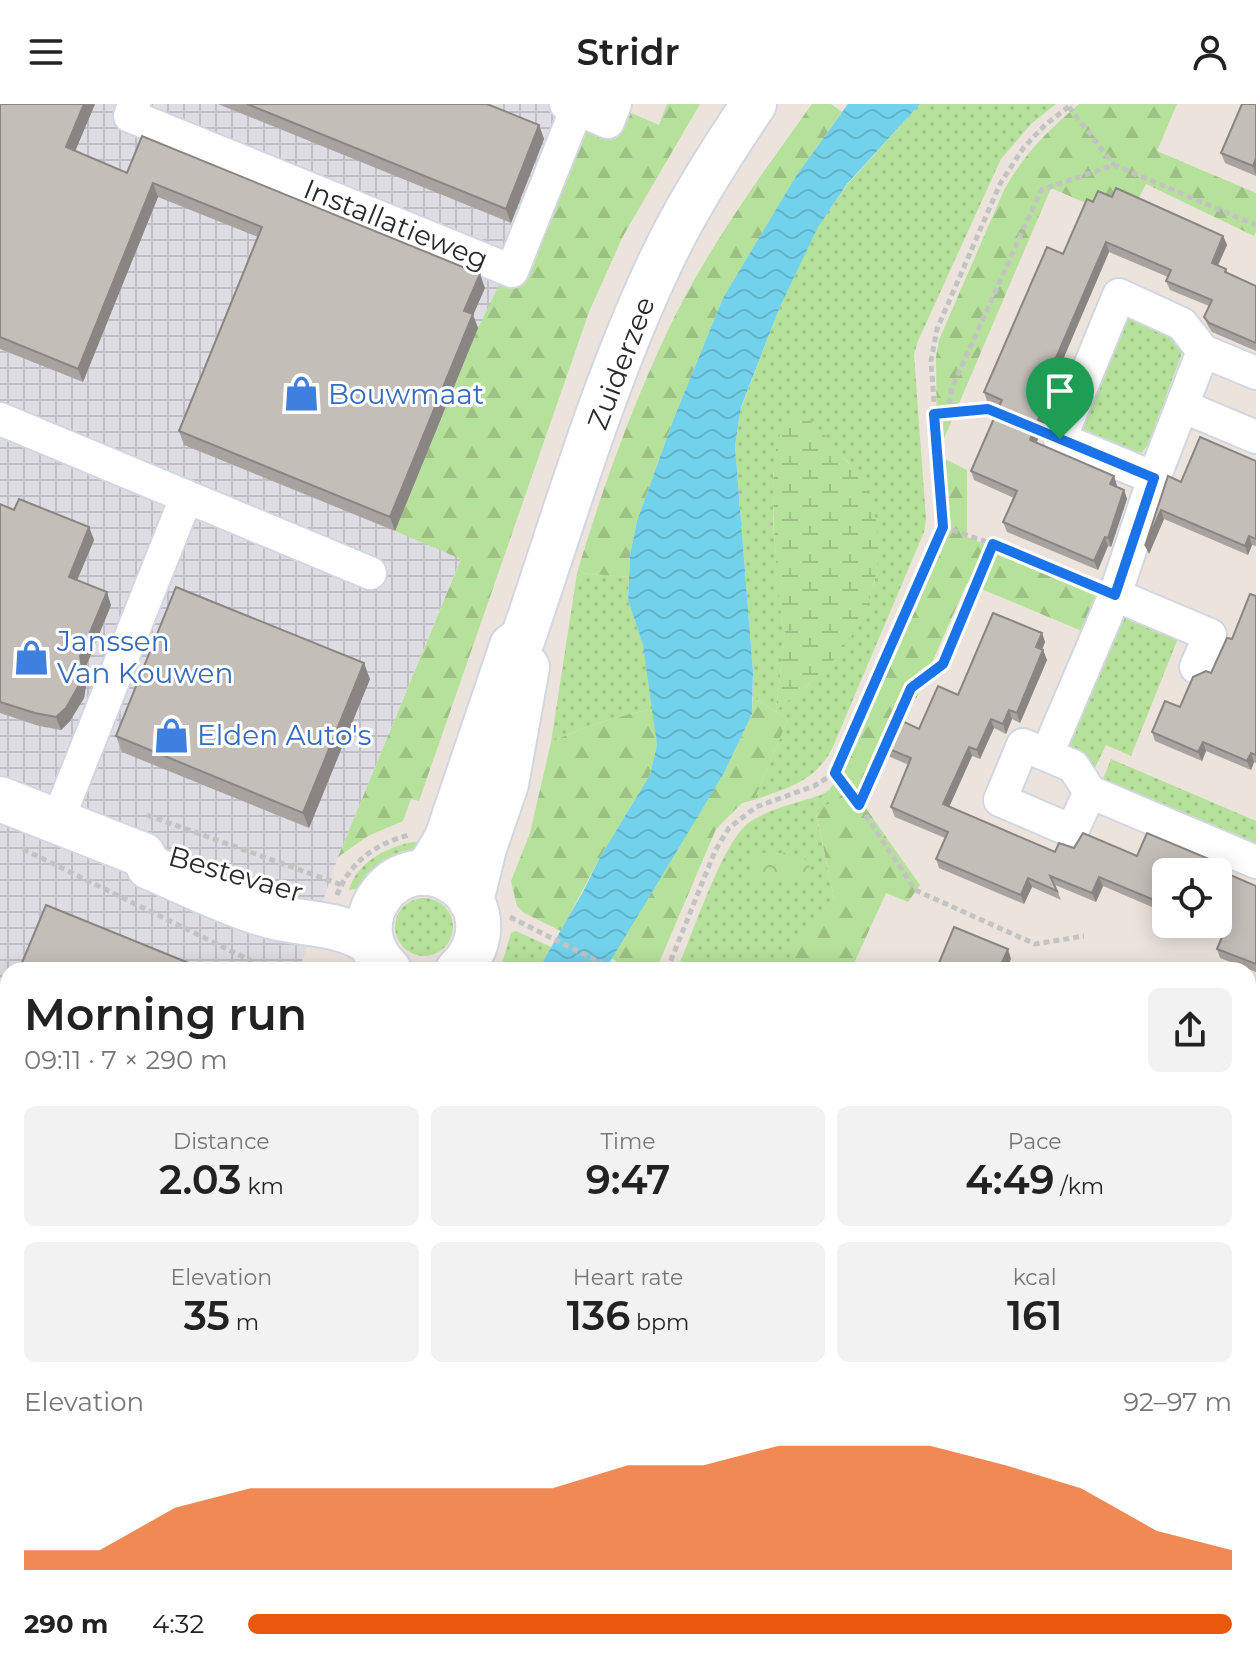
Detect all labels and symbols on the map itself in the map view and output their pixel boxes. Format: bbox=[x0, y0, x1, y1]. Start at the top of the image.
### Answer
street label: Installatieweg bbox=[299, 172, 493, 276]
street label: Zuiderzee bbox=[580, 292, 662, 434]
pin bbox=[1026, 357, 1094, 439]
shop icon: Bouwmaat bbox=[283, 375, 321, 413]
place label: Bouwmaat bbox=[328, 377, 484, 411]
place label: Janssen Van Kouwen bbox=[56, 624, 233, 690]
shop icon: Janssen Van Kouwen bbox=[12, 638, 50, 676]
shop icon: Elden Auto's bbox=[152, 716, 190, 754]
place label: Elden Auto's bbox=[197, 718, 371, 752]
street label: Bestevaer bbox=[165, 839, 307, 909]

